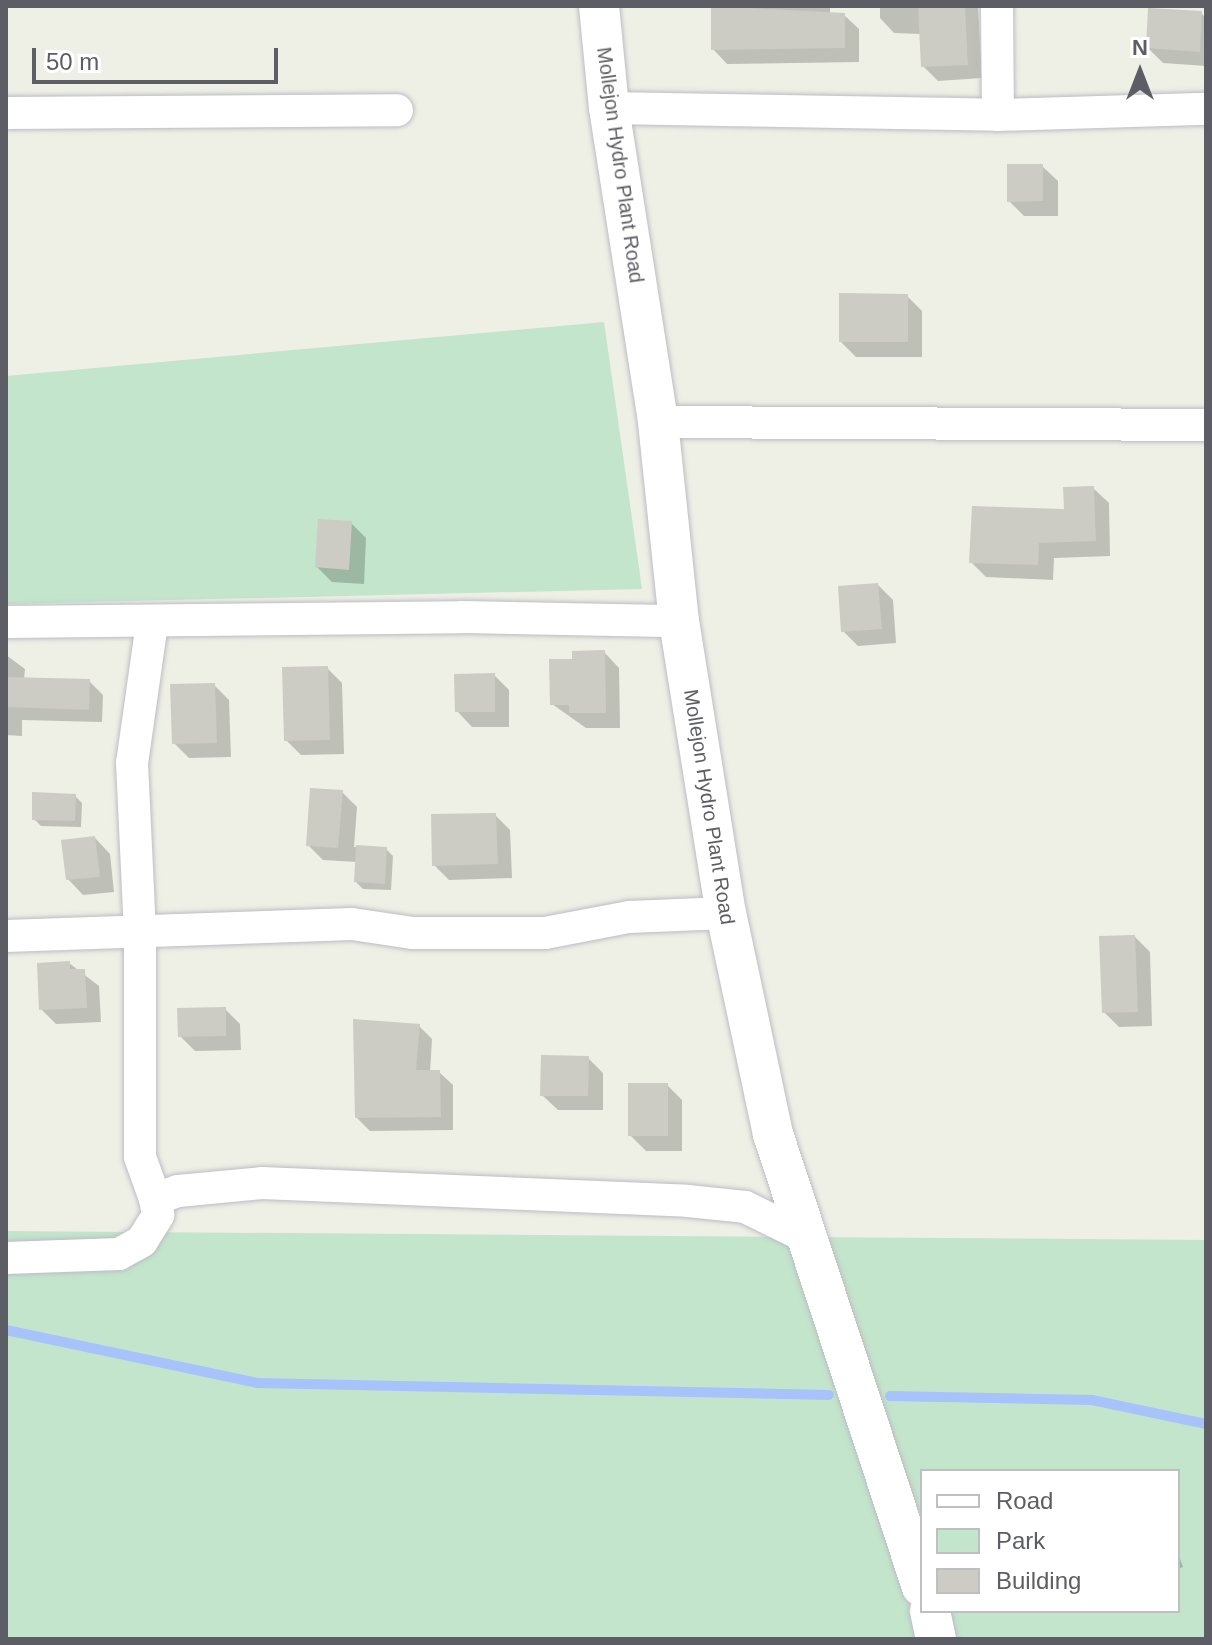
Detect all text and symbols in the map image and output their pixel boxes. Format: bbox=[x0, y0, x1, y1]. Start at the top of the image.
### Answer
scale bar bbox=[36, 32, 282, 82]
north arrow bbox=[1100, 32, 1180, 112]
text: N bbox=[1132, 35, 1148, 60]
street label: Mollejon Hydro Plant Road bbox=[592, 46, 648, 284]
text: 50 m bbox=[46, 48, 99, 75]
street label: Mollejon Hydro Plant Road bbox=[679, 688, 739, 926]
legend bbox=[920, 1469, 1180, 1613]
text: Road bbox=[996, 1487, 1053, 1514]
text: Park bbox=[996, 1527, 1045, 1554]
text: Building bbox=[996, 1567, 1081, 1594]

